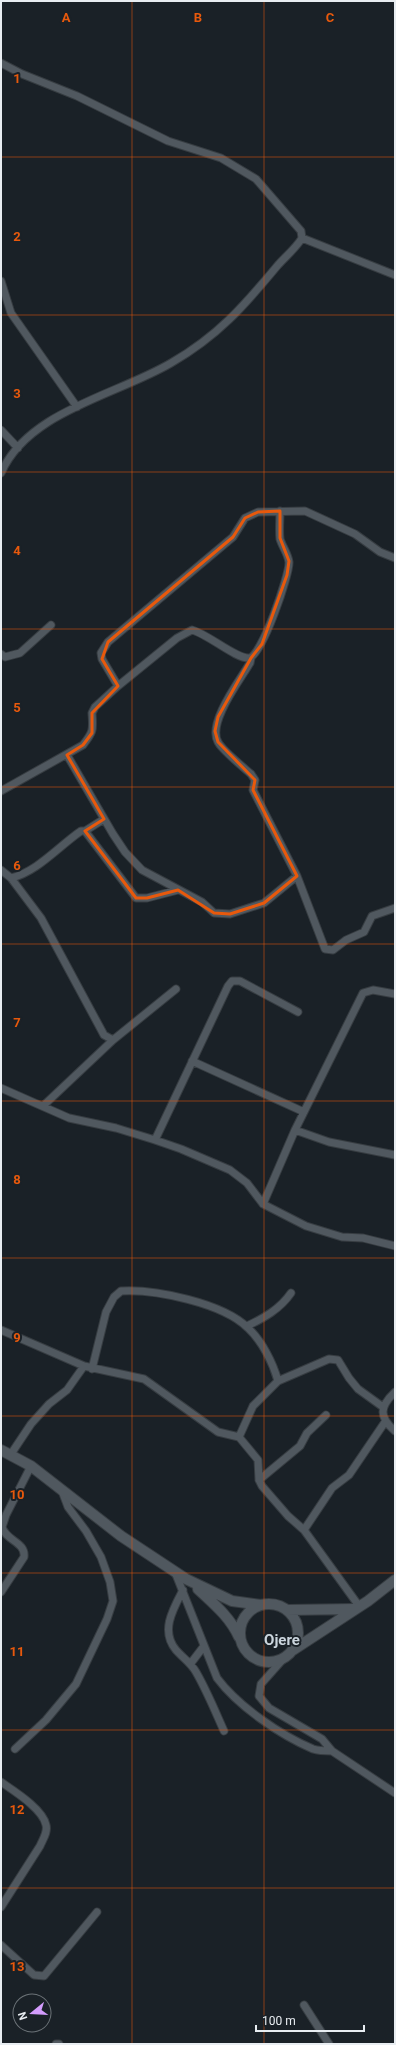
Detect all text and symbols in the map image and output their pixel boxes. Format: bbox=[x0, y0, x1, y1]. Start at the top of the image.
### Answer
text: A bbox=[62, 10, 71, 25]
text: B bbox=[194, 10, 202, 25]
text: C bbox=[326, 10, 335, 25]
text: 1 bbox=[13, 71, 21, 86]
text: 2 bbox=[13, 229, 21, 244]
text: 3 bbox=[13, 386, 21, 401]
text: 4 bbox=[13, 543, 21, 558]
text: 5 bbox=[13, 700, 21, 715]
text: 6 bbox=[13, 858, 21, 873]
text: 7 bbox=[13, 1015, 21, 1030]
text: 8 bbox=[13, 1172, 21, 1187]
text: 9 bbox=[13, 1330, 21, 1345]
text: 10 bbox=[10, 1487, 24, 1502]
district label: Ojere bbox=[264, 1631, 300, 1649]
text: 11 bbox=[10, 1644, 24, 1659]
text: 12 bbox=[10, 1802, 24, 1817]
text: 13 bbox=[10, 1959, 24, 1974]
north arrow bbox=[12, 1993, 52, 2033]
scale bar bbox=[256, 2007, 364, 2033]
text: N bbox=[16, 2010, 30, 2022]
text: 100 m bbox=[262, 2014, 296, 2028]

